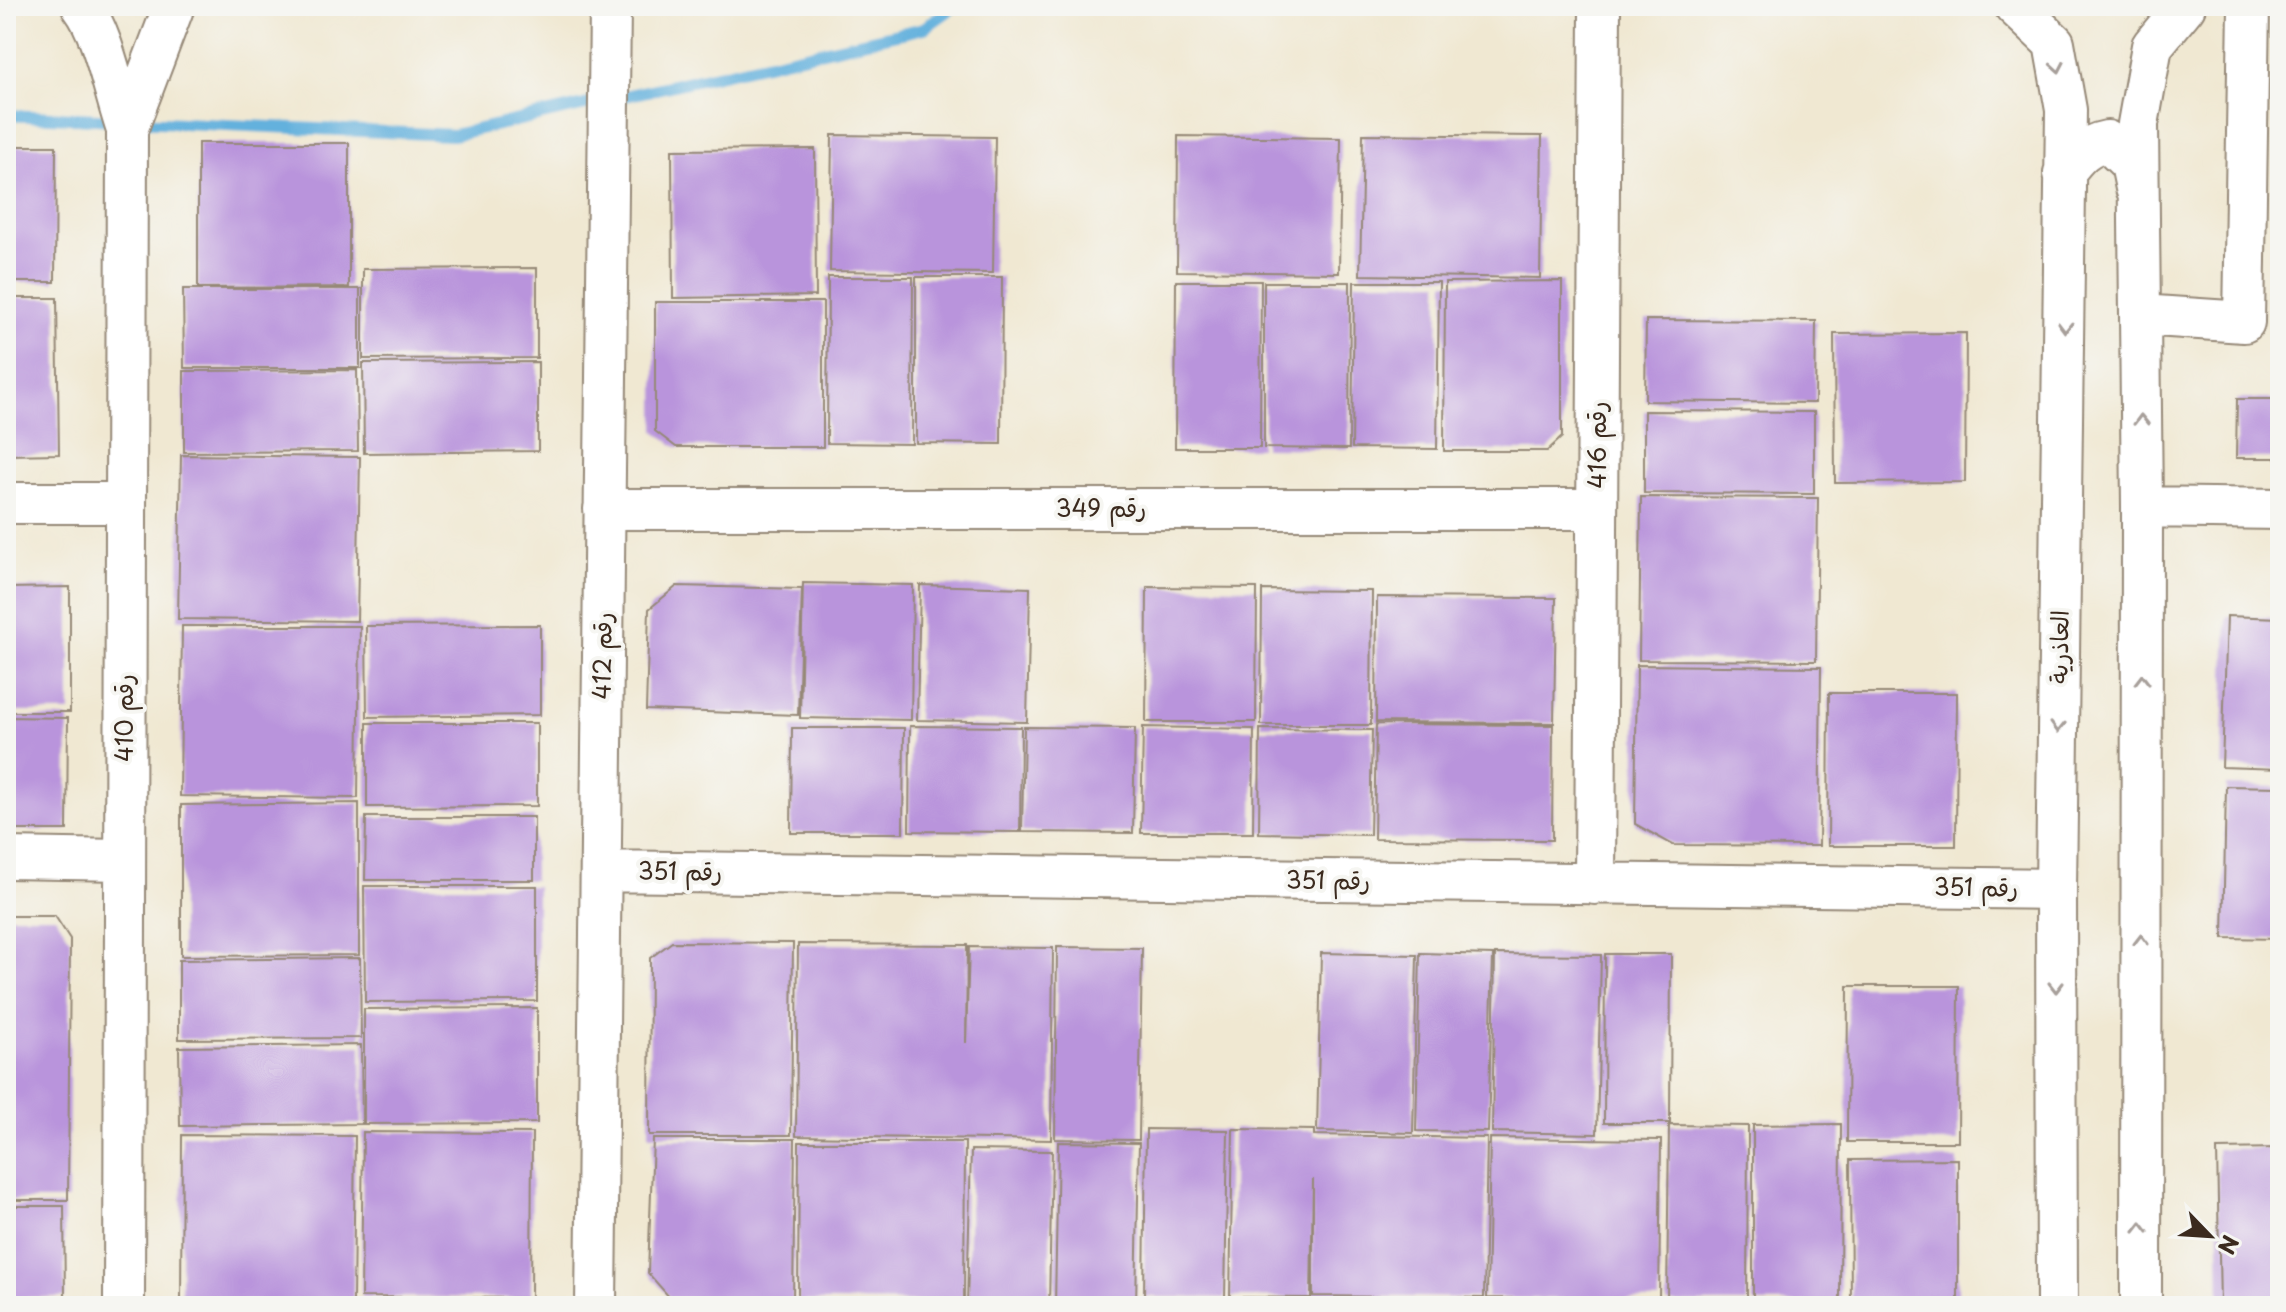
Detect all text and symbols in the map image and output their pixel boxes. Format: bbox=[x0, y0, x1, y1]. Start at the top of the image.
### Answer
one-way arrow bbox=[2049, 61, 2066, 74]
one-way arrow bbox=[2056, 321, 2073, 334]
street label: رقم 416 bbox=[1578, 401, 1616, 489]
one-way arrow bbox=[2132, 413, 2150, 426]
street label: رقم 349 bbox=[1056, 489, 1146, 527]
street label: العاذرية bbox=[2039, 610, 2077, 684]
street label: رقم 412 bbox=[582, 612, 622, 700]
one-way arrow bbox=[2133, 673, 2151, 686]
street label: رقم 410 bbox=[105, 674, 143, 762]
one-way arrow bbox=[2050, 721, 2067, 734]
street label: رقم 351 bbox=[637, 851, 723, 891]
street label: رقم 351 bbox=[1285, 860, 1371, 900]
street label: رقم 351 bbox=[1933, 867, 2019, 907]
one-way arrow bbox=[2132, 933, 2150, 946]
one-way arrow bbox=[2047, 981, 2065, 994]
north arrow bbox=[2170, 1196, 2250, 1276]
one-way arrow bbox=[2132, 1221, 2150, 1234]
text: N bbox=[2211, 1230, 2248, 1260]

